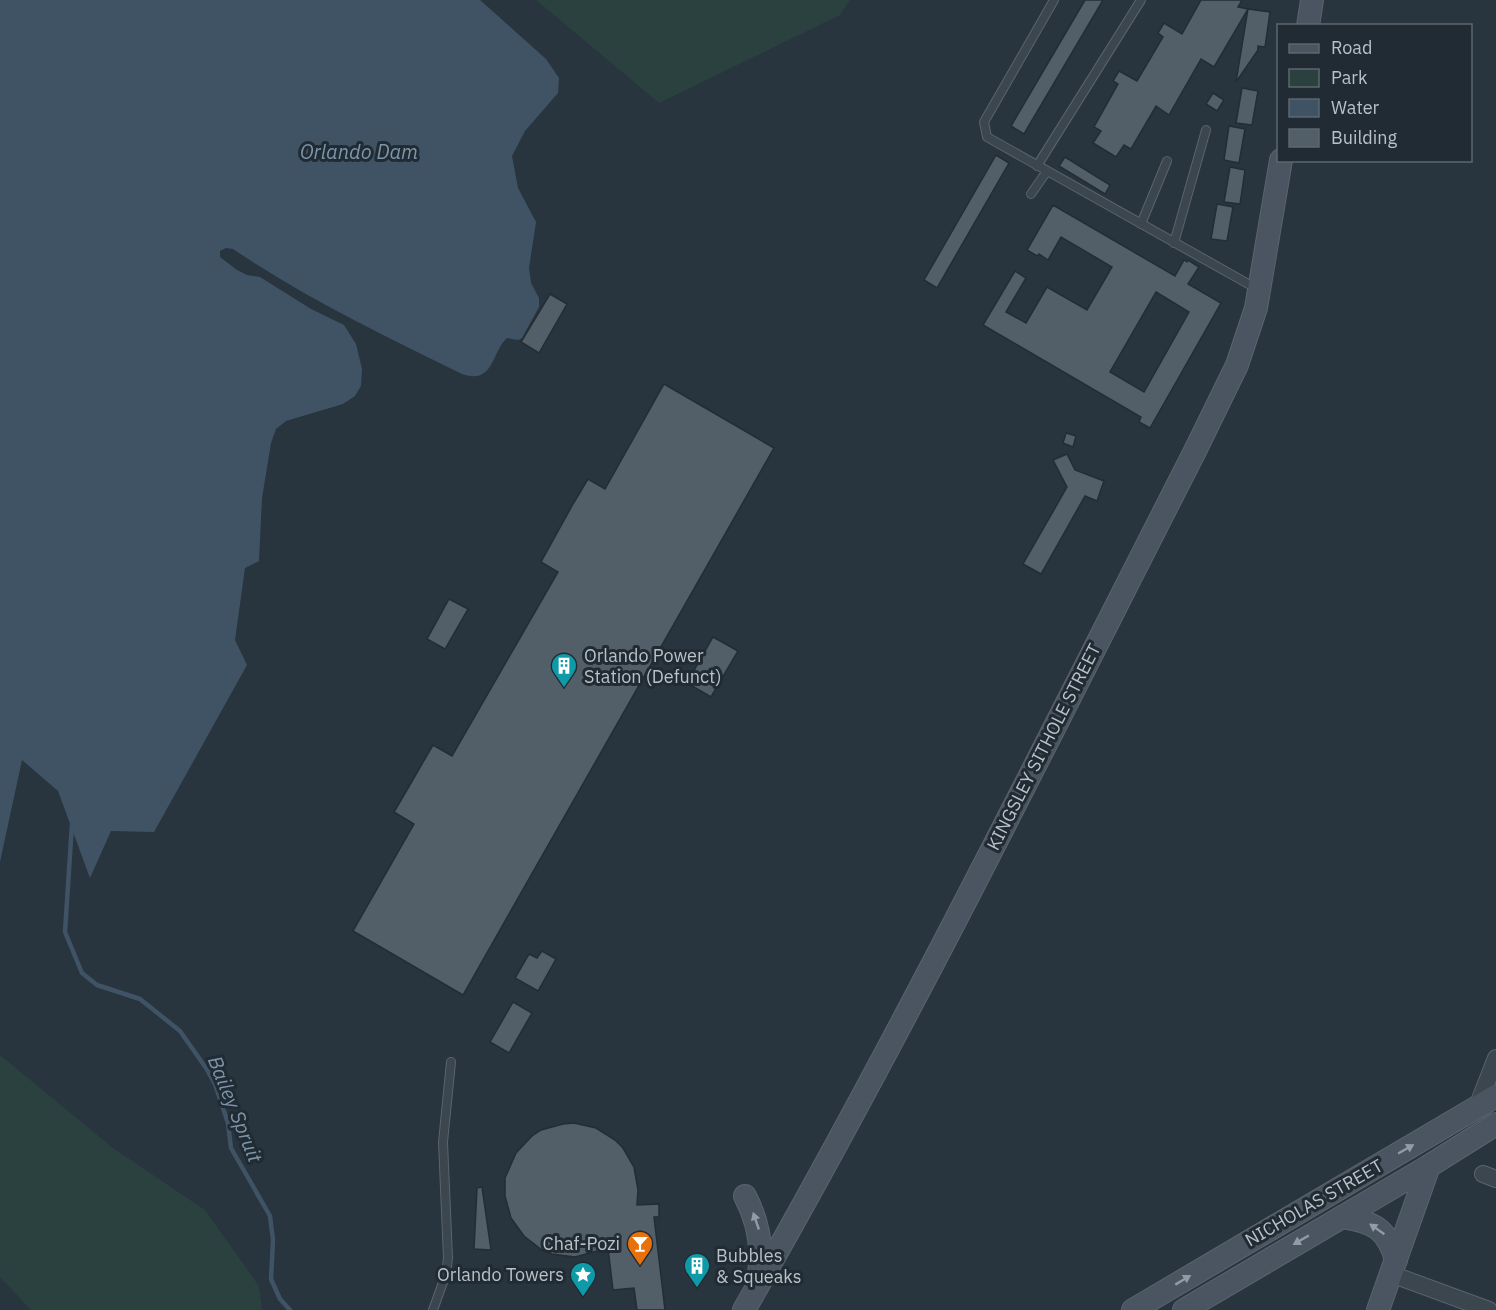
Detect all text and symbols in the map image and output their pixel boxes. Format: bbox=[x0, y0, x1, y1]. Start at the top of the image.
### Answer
legend bbox=[1277, 24, 1472, 162]
text: Road bbox=[1331, 36, 1372, 59]
text: Park bbox=[1331, 66, 1368, 89]
text: Water bbox=[1331, 96, 1380, 119]
text: Building bbox=[1331, 126, 1398, 149]
water label: Orlando Dam bbox=[300, 138, 418, 165]
street label: KINGSLEY SITHOLE STREET bbox=[981, 640, 1106, 854]
place label: Orlando Power Station (Defunct) bbox=[584, 644, 721, 688]
building icon: Orlando Power Station (Defunct) bbox=[549, 651, 579, 689]
water label: Bailey Spruit bbox=[202, 1052, 269, 1167]
one-way arrow bbox=[1397, 1145, 1414, 1155]
street label: NICHOLAS STREET bbox=[1241, 1154, 1387, 1251]
one-way arrow bbox=[751, 1212, 760, 1230]
one-way arrow bbox=[1369, 1223, 1385, 1235]
bar icon: Chaf-Pozi bbox=[625, 1229, 655, 1267]
place label: Chaf-Pozi bbox=[543, 1232, 620, 1255]
one-way arrow bbox=[1293, 1235, 1310, 1245]
place label: Bubbles & Squeaks bbox=[716, 1244, 801, 1288]
building icon: Bubbles & Squeaks bbox=[682, 1251, 712, 1289]
place icon: Orlando Towers bbox=[568, 1260, 598, 1298]
place label: Orlando Towers bbox=[437, 1263, 564, 1286]
one-way arrow bbox=[1175, 1275, 1191, 1286]

